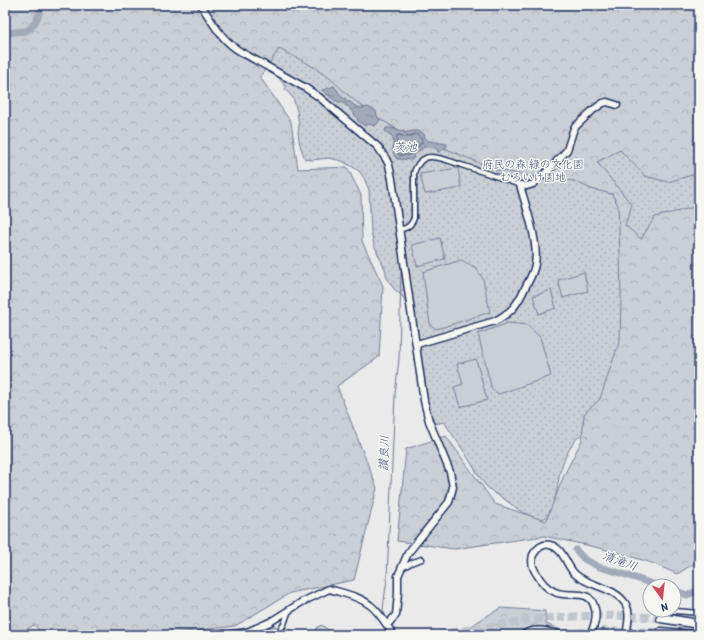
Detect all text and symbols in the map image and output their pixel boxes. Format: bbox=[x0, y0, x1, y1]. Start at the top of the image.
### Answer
water label: 茨池 bbox=[393, 138, 418, 155]
park label: 府民の森 緑の文化園 むろいけ園地 bbox=[482, 157, 584, 184]
water label: 讃良川 bbox=[374, 435, 393, 471]
water label: 清滝川 bbox=[600, 546, 640, 575]
north arrow bbox=[642, 578, 682, 618]
text: N bbox=[660, 600, 669, 615]

